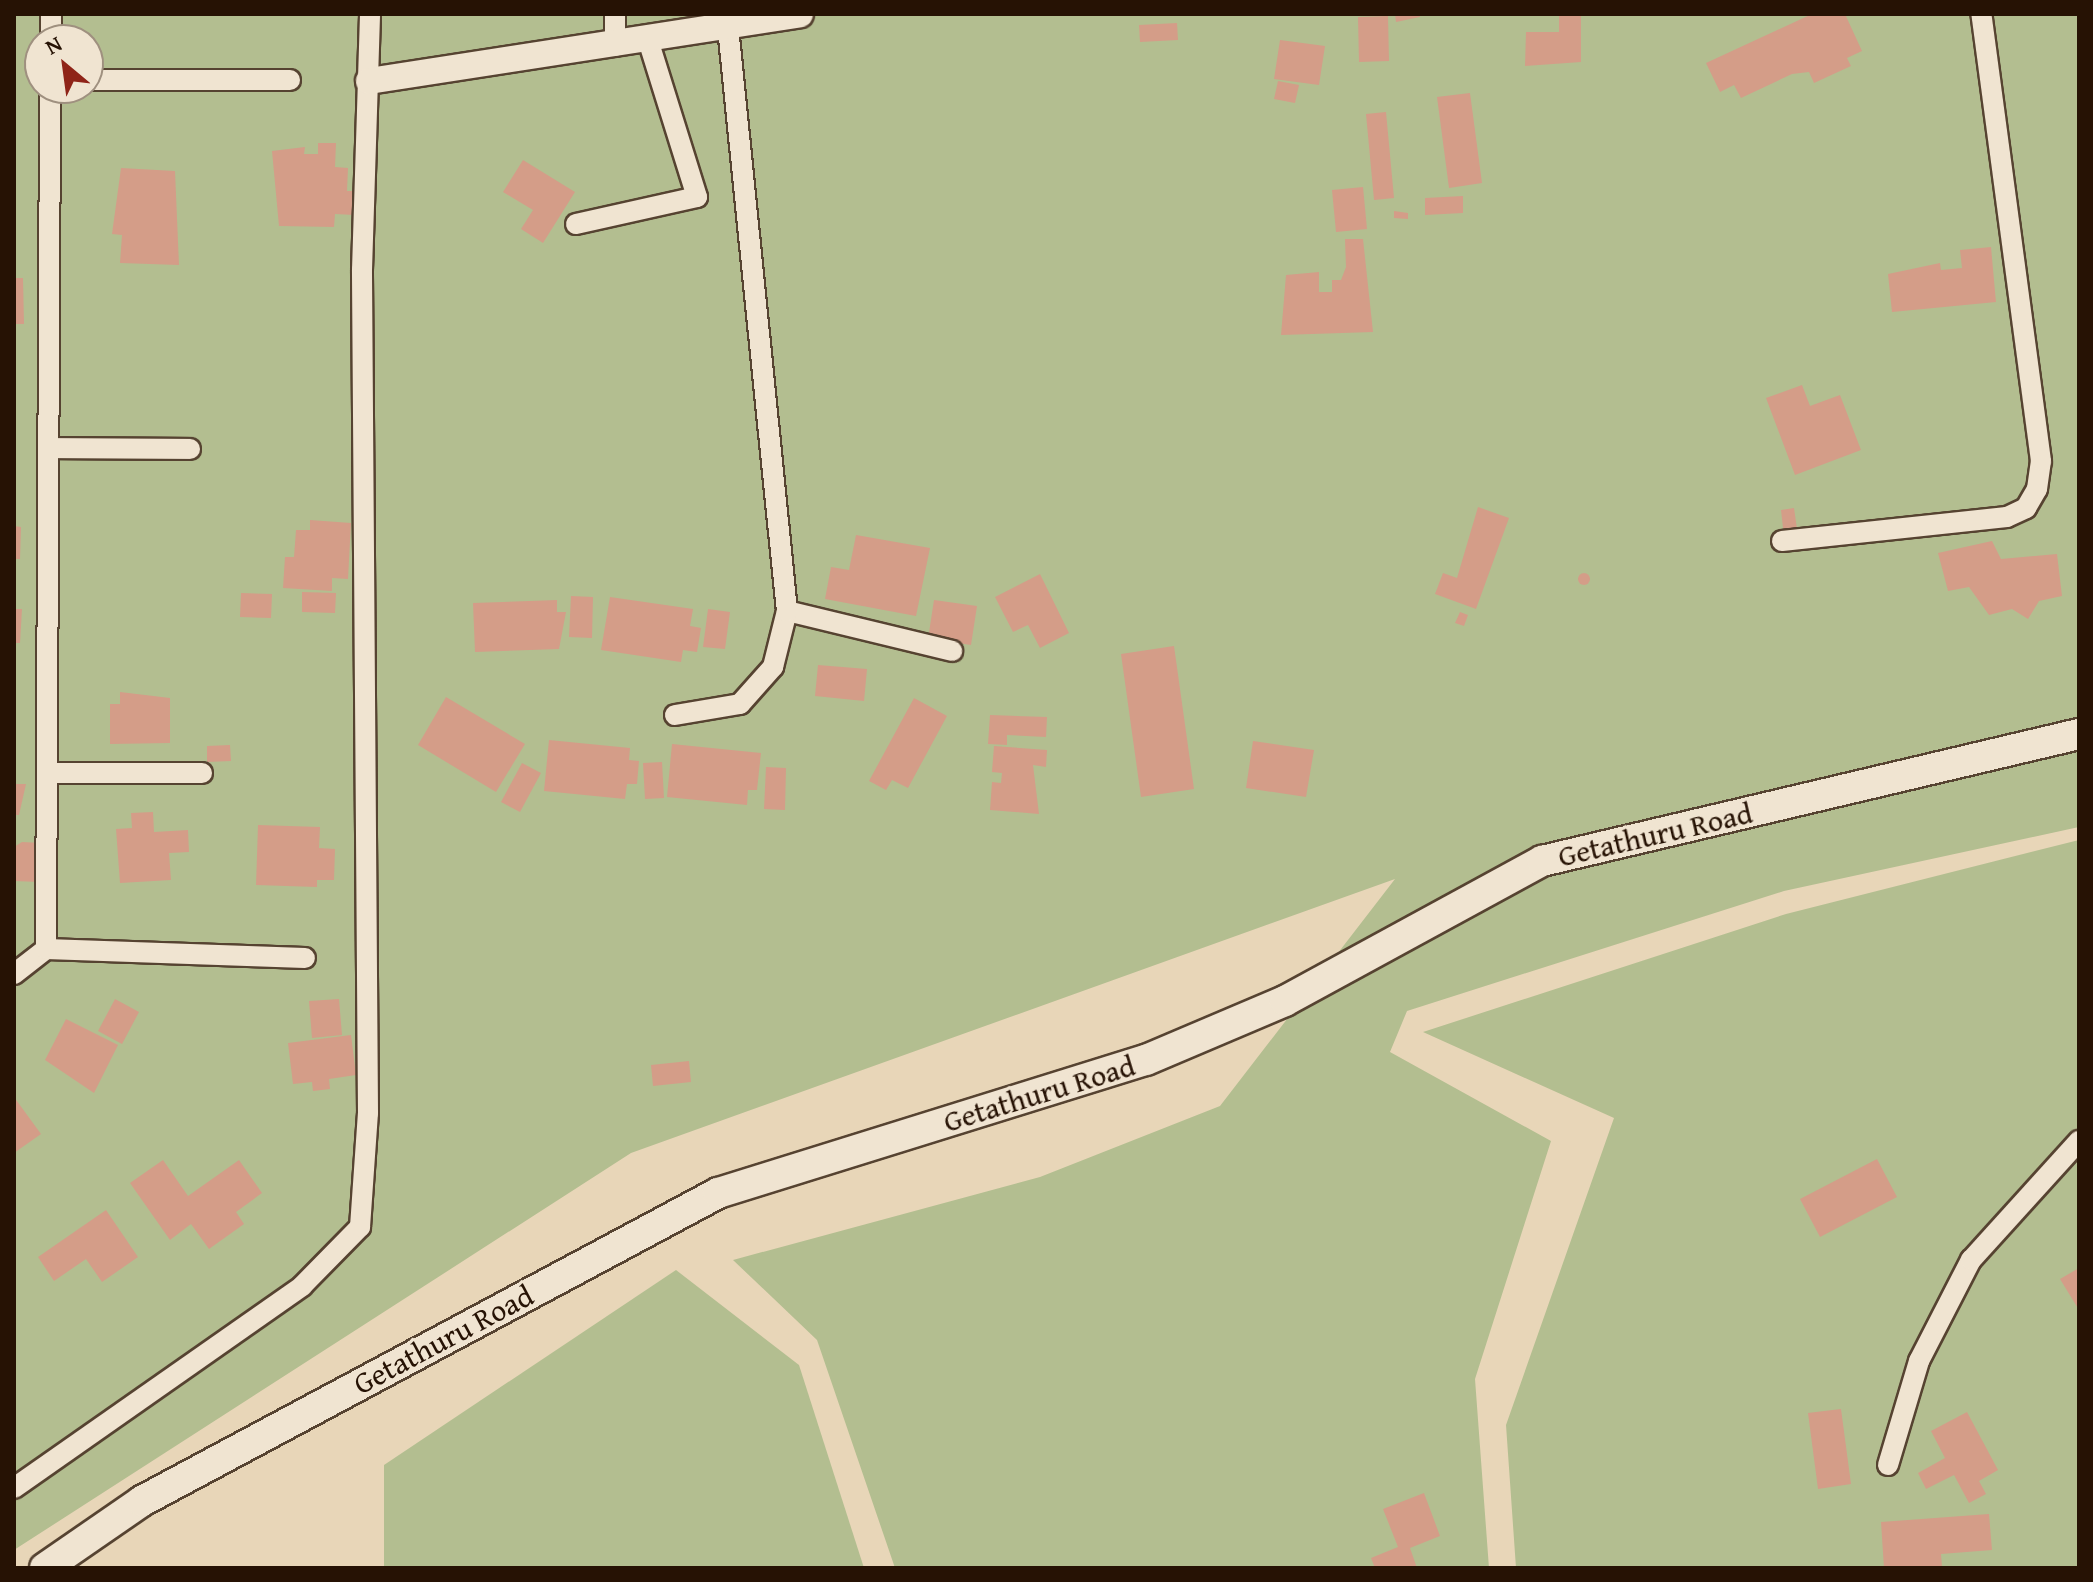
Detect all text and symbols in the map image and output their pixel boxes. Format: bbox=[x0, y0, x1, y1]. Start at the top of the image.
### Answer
north arrow bbox=[24, 24, 104, 104]
text: N bbox=[39, 27, 68, 62]
street label: Getathuru Road bbox=[1554, 794, 1756, 874]
street label: Getathuru Road bbox=[939, 1047, 1139, 1139]
street label: Getathuru Road bbox=[347, 1277, 539, 1401]

